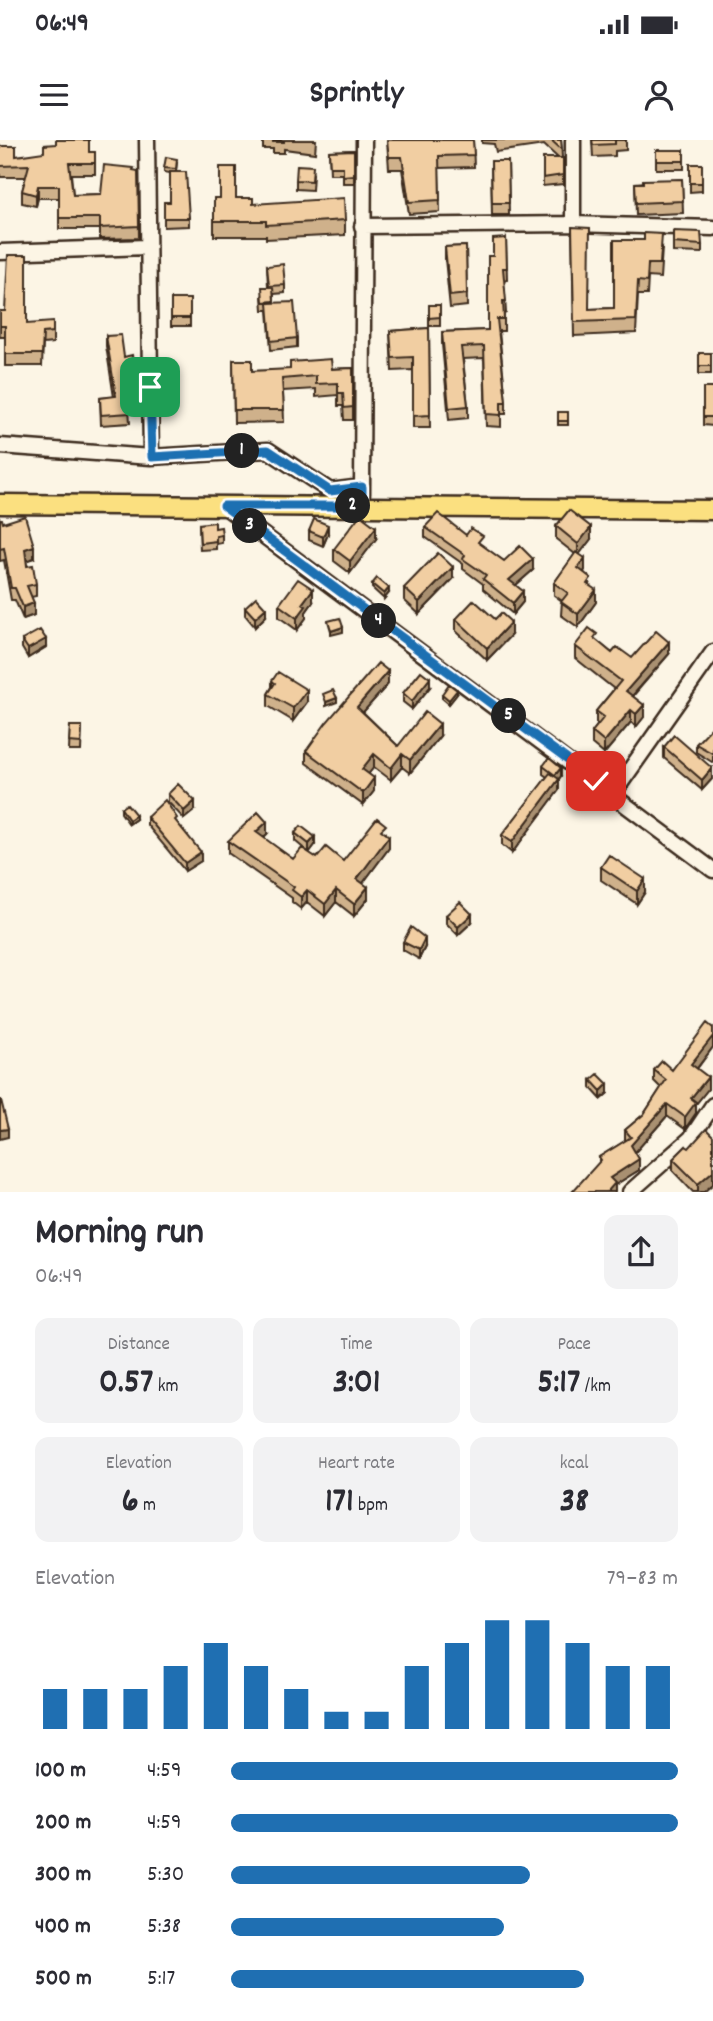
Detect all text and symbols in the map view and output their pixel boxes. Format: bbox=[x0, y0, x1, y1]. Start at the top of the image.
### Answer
text: 06:49 bbox=[35, 6, 89, 43]
text: Sprintly bbox=[310, 72, 403, 118]
icon: menu bbox=[35, 76, 73, 114]
icon: person bbox=[640, 76, 678, 114]
pin bbox=[120, 357, 180, 417]
icon: arrive bbox=[131, 368, 169, 406]
pin: 1 bbox=[224, 434, 260, 468]
text: 1 bbox=[239, 437, 244, 464]
pin: 2 bbox=[336, 488, 370, 524]
text: 2 bbox=[348, 492, 357, 519]
pin: 3 bbox=[232, 508, 268, 544]
text: 3 bbox=[245, 512, 254, 539]
pin: 4 bbox=[362, 603, 396, 638]
text: 4 bbox=[375, 607, 382, 634]
pin: 5 bbox=[491, 698, 526, 734]
text: 5 bbox=[504, 702, 513, 729]
pin bbox=[566, 751, 626, 811]
icon: check bbox=[577, 762, 615, 800]
text: Morning run bbox=[35, 1207, 204, 1262]
button: share bbox=[604, 1215, 678, 1289]
text: 06:49 bbox=[35, 1261, 83, 1294]
text: Distance bbox=[108, 1332, 170, 1359]
text: Time bbox=[340, 1332, 373, 1359]
text: Pace bbox=[557, 1332, 591, 1359]
text: 0.57 bbox=[99, 1359, 153, 1409]
text: 3:01 bbox=[332, 1359, 381, 1409]
text: 5:17 bbox=[537, 1359, 580, 1409]
text: km bbox=[153, 1374, 179, 1401]
text: /km bbox=[580, 1374, 611, 1401]
text: Elevation bbox=[106, 1451, 172, 1478]
text: Heart rate bbox=[318, 1451, 395, 1478]
text: kcal bbox=[560, 1451, 589, 1478]
text: 6 bbox=[122, 1478, 139, 1528]
text: 171 bbox=[325, 1478, 354, 1528]
text: 38 bbox=[559, 1478, 589, 1528]
text: m bbox=[139, 1493, 156, 1520]
text: bpm bbox=[354, 1493, 388, 1520]
text: Elevation bbox=[35, 1563, 115, 1596]
text: 79–83 m bbox=[607, 1563, 678, 1596]
text: 100 m bbox=[35, 1755, 86, 1788]
text: 4:59 bbox=[147, 1755, 182, 1788]
text: 200 m bbox=[35, 1807, 91, 1840]
text: 4:59 bbox=[147, 1807, 182, 1840]
text: 300 m bbox=[35, 1859, 91, 1892]
text: 5:30 bbox=[147, 1859, 184, 1892]
text: 400 m bbox=[35, 1911, 91, 1944]
text: 5:38 bbox=[147, 1911, 181, 1944]
text: 500 m bbox=[35, 1963, 92, 1996]
text: 5:17 bbox=[147, 1963, 175, 1996]

